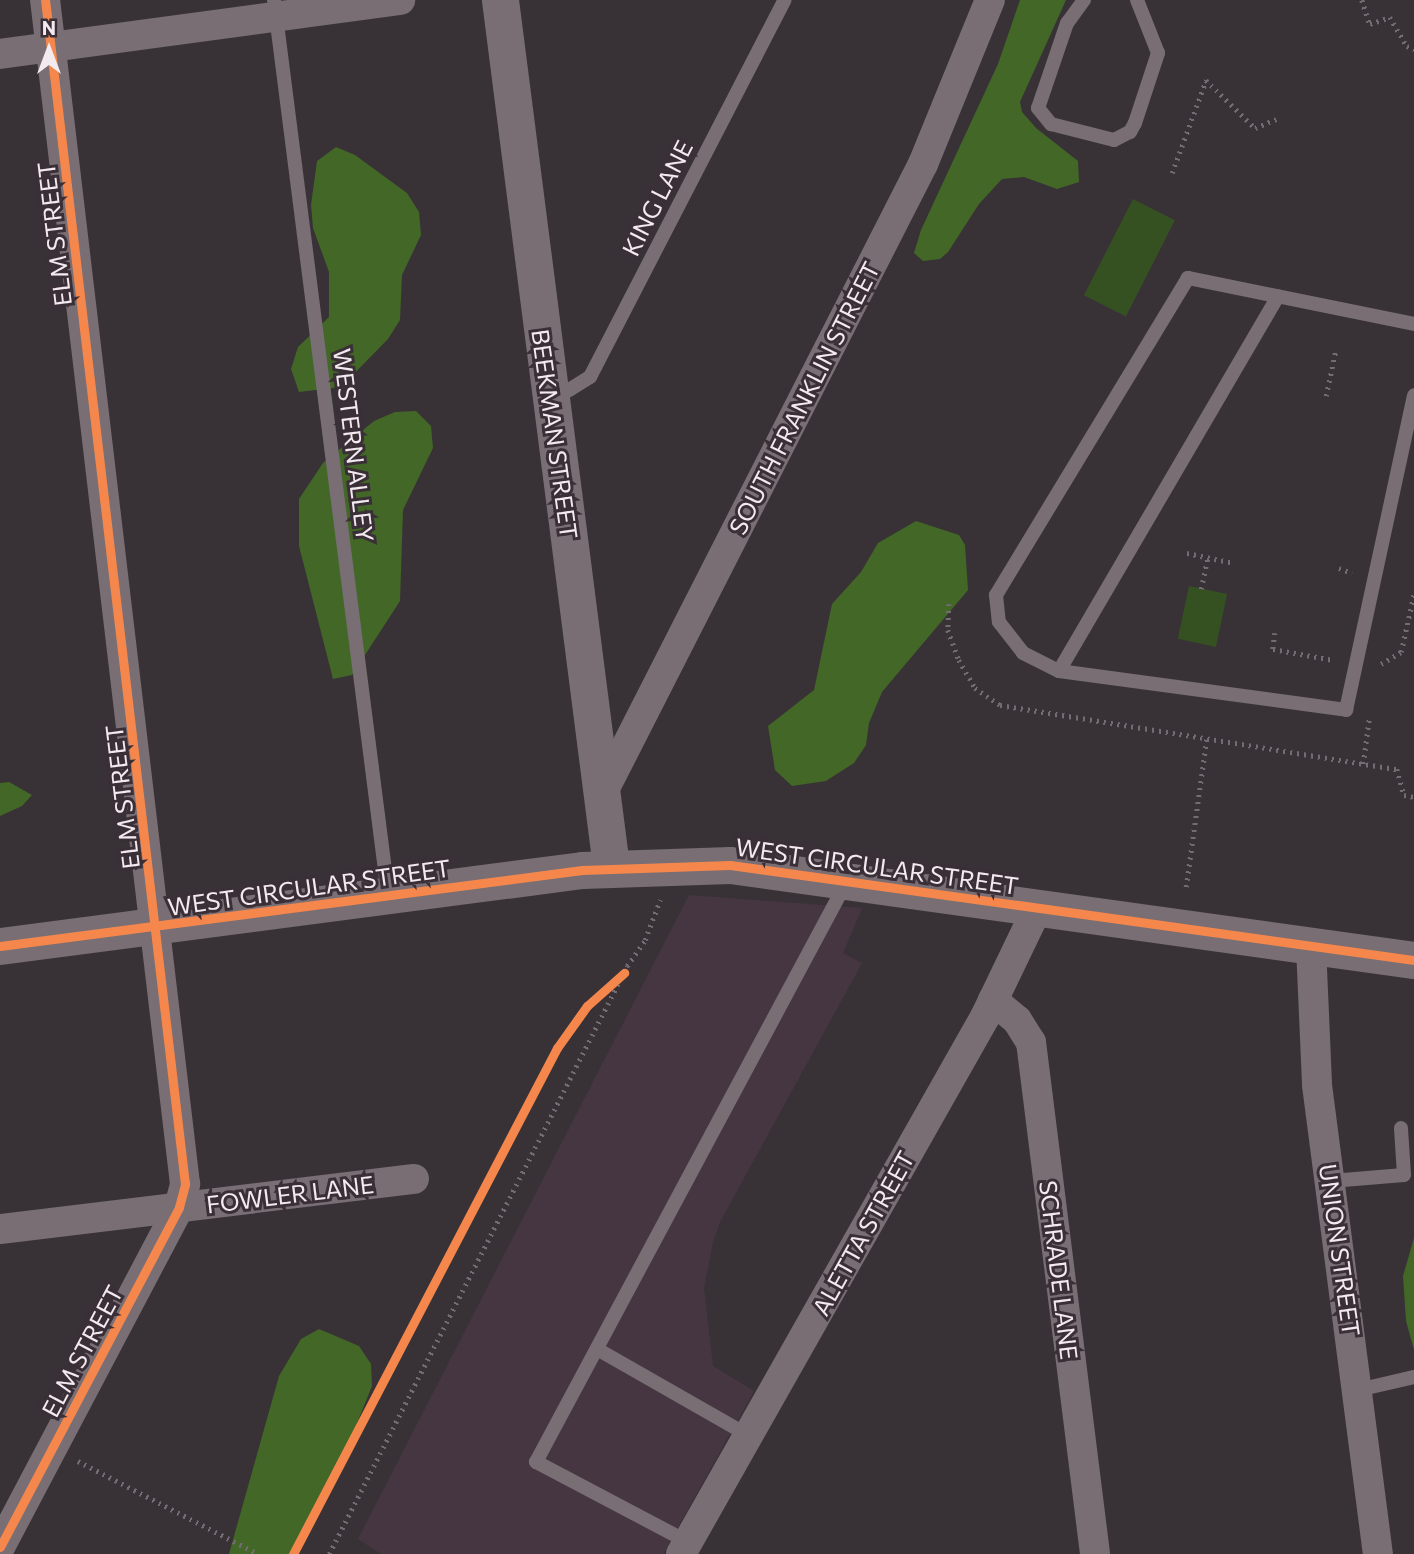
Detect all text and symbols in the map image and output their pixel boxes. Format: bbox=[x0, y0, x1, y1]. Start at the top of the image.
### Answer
north arrow bbox=[14, 14, 84, 84]
text: N bbox=[42, 16, 56, 39]
street label: KING LANE bbox=[616, 135, 698, 261]
street label: ELM STREET bbox=[31, 160, 77, 308]
street label: SOUTH FRANKLIN STREET bbox=[723, 257, 885, 539]
street label: BEEKMAN STREET bbox=[526, 327, 584, 541]
street label: WESTERN ALLEY bbox=[328, 347, 380, 543]
street label: ELM STREET bbox=[99, 723, 145, 871]
street label: WEST CIRCULAR STREET bbox=[734, 832, 1020, 900]
street label: WEST CIRCULAR STREET bbox=[166, 853, 452, 921]
street label: ALETTA STREET bbox=[806, 1146, 920, 1320]
street label: UNION STREET bbox=[1314, 1162, 1366, 1338]
street label: FOWLER LANE bbox=[205, 1169, 375, 1219]
street label: SCHRADE LANE bbox=[1034, 1179, 1084, 1361]
street label: ELM STREET bbox=[35, 1280, 129, 1422]

